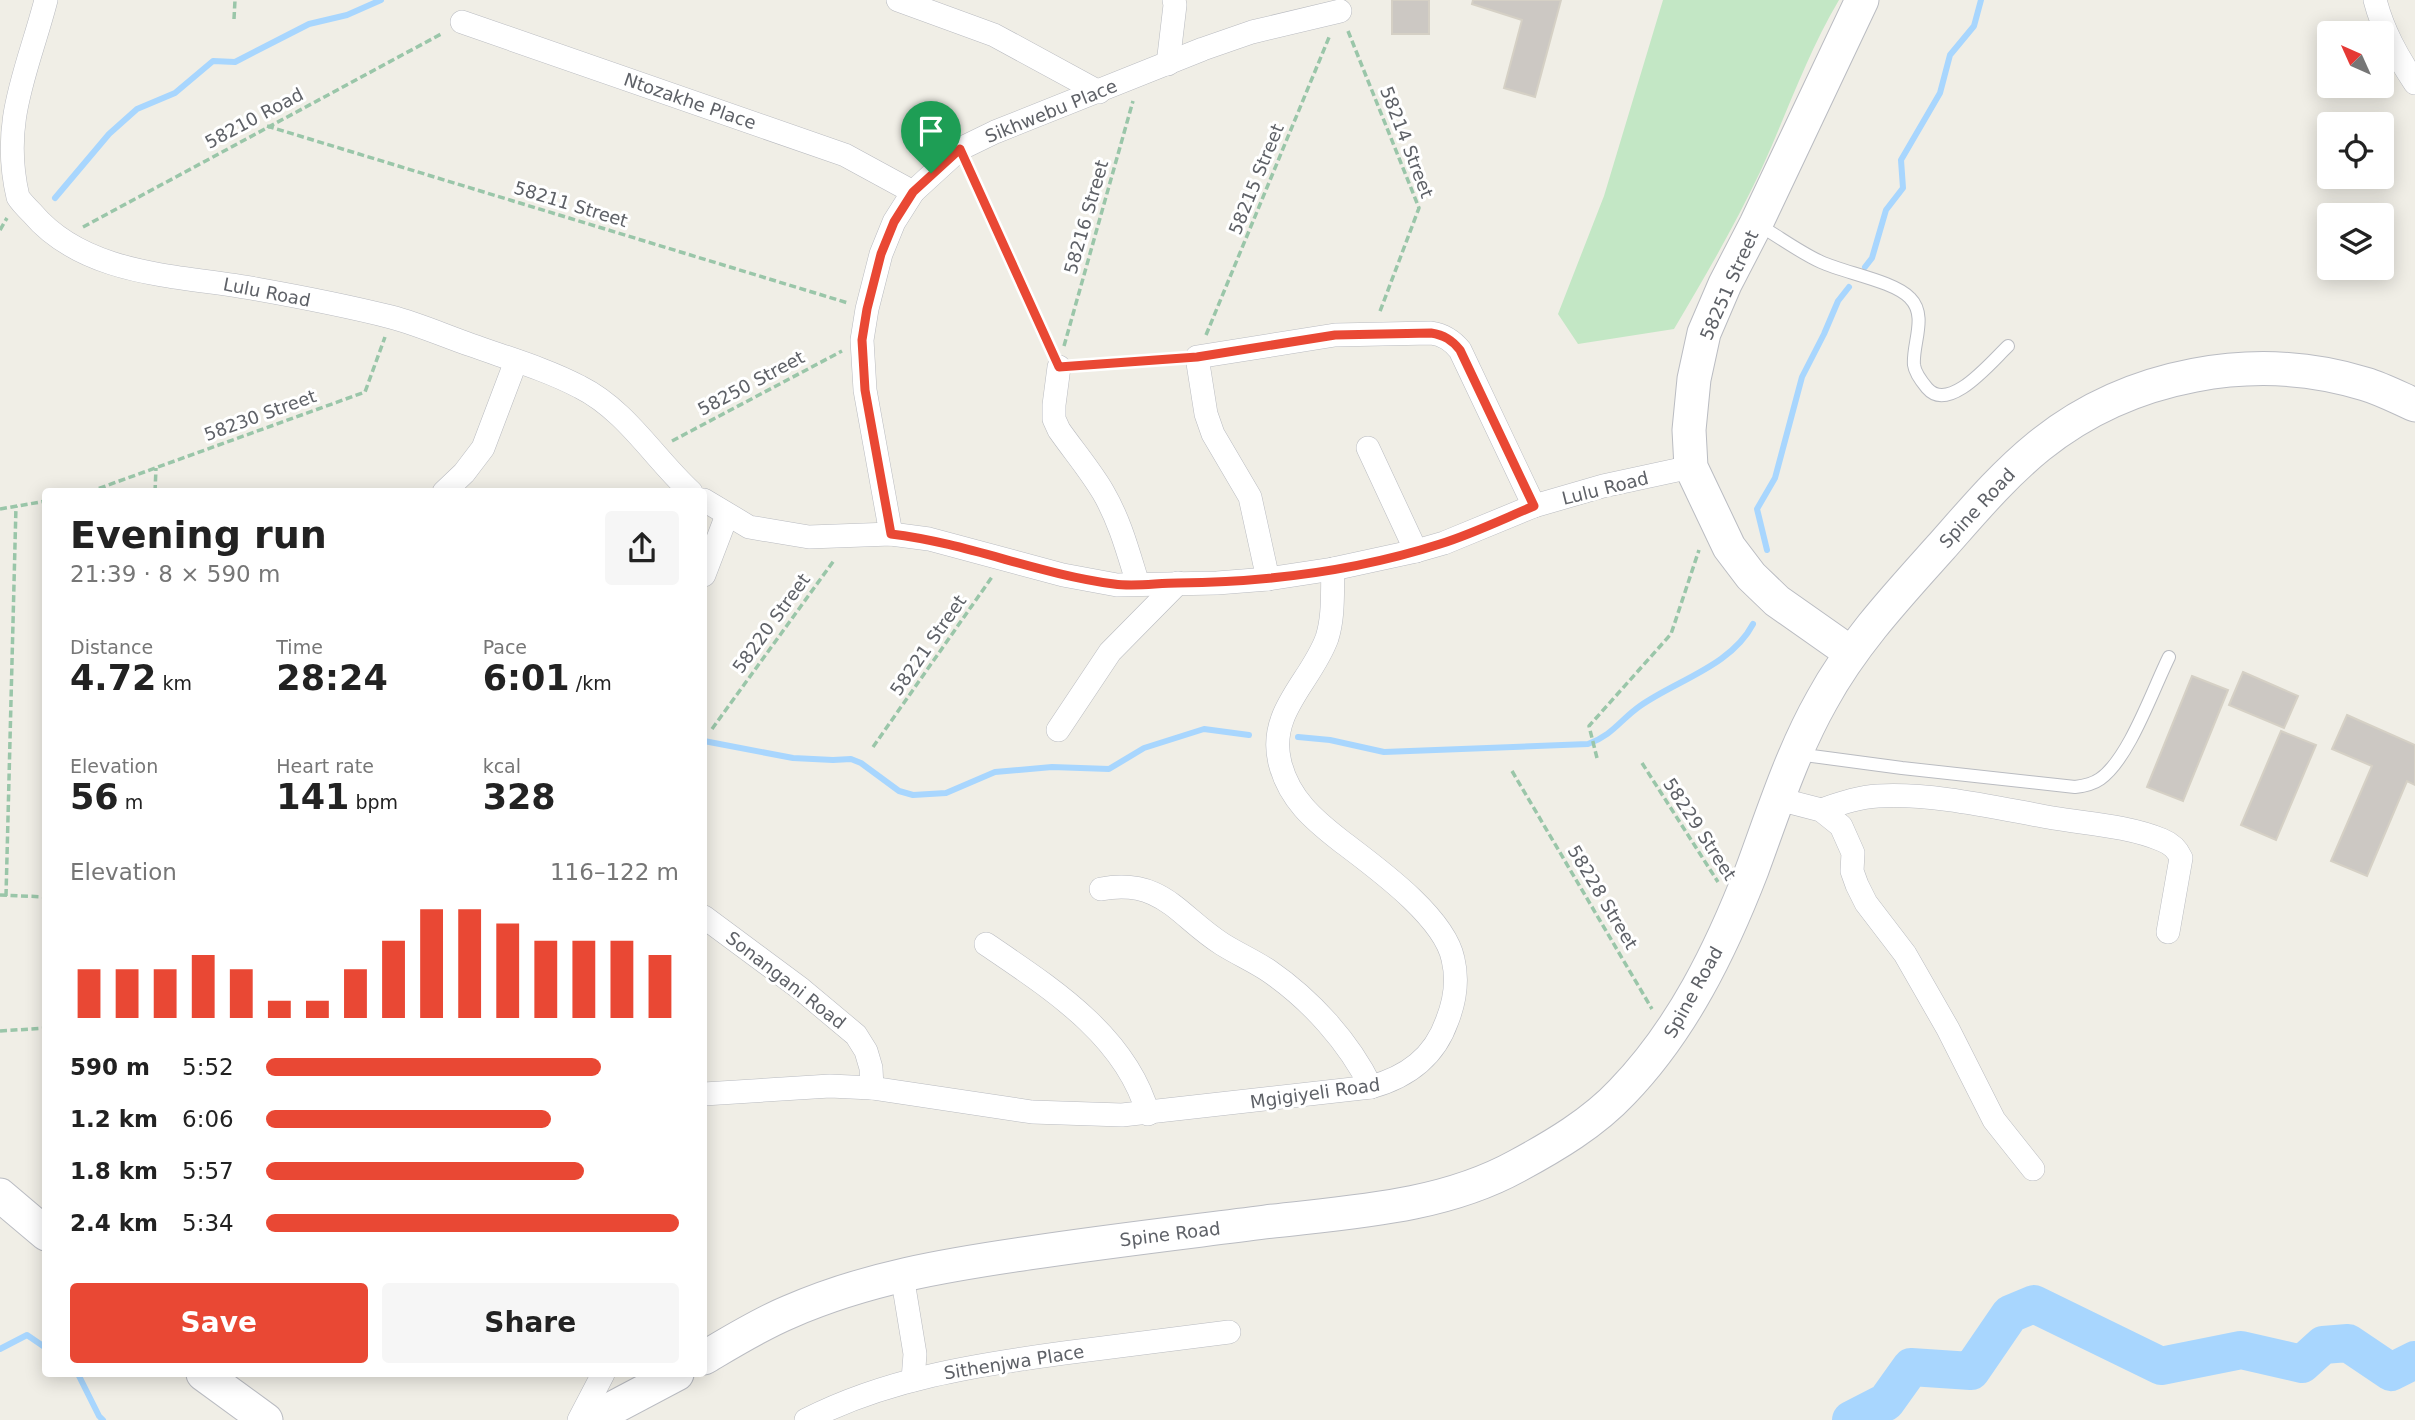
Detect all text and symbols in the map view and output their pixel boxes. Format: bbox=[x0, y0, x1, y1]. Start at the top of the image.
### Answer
north arrow bbox=[2317, 21, 2394, 98]
map controls bbox=[2317, 21, 2394, 280]
street label: Ntozakhe Place bbox=[621, 69, 759, 133]
street label: Sikhwebu Place bbox=[982, 75, 1120, 147]
street label: 58210 Road bbox=[201, 83, 307, 153]
street label: 58214 Street bbox=[1376, 83, 1438, 201]
pin bbox=[901, 101, 961, 173]
icon: arrive bbox=[912, 112, 950, 150]
button: locate bbox=[2317, 112, 2394, 189]
street label: 58215 Street bbox=[1224, 121, 1288, 237]
street label: 58216 Street bbox=[1060, 158, 1112, 276]
street label: 58211 Street bbox=[512, 177, 630, 231]
button: layers bbox=[2317, 203, 2394, 280]
street label: 58251 Street bbox=[1695, 227, 1763, 343]
street label: Lulu Road bbox=[222, 273, 312, 311]
street label: 58250 Street bbox=[694, 346, 808, 420]
street label: 58230 Street bbox=[201, 385, 319, 445]
street label: Spine Road bbox=[1935, 464, 2019, 552]
street label: Lulu Road bbox=[1560, 467, 1650, 509]
button: share bbox=[605, 511, 679, 585]
text: Evening run bbox=[70, 513, 327, 557]
text: 21:39 · 8 × 590 m bbox=[70, 561, 280, 587]
street label: 58220 Street bbox=[728, 569, 814, 677]
street label: 58221 Street bbox=[886, 591, 970, 699]
text: Distance bbox=[70, 636, 153, 658]
text: Time bbox=[276, 636, 323, 658]
text: Pace bbox=[483, 636, 527, 658]
text: 4.72 bbox=[70, 658, 156, 698]
text: 28:24 bbox=[276, 658, 388, 698]
text: 6:01 bbox=[483, 658, 570, 698]
text: km bbox=[156, 672, 192, 694]
text: /km bbox=[570, 672, 612, 694]
text: Elevation bbox=[70, 755, 158, 777]
text: Heart rate bbox=[276, 755, 374, 777]
text: kcal bbox=[483, 755, 521, 777]
street label: 58229 Street bbox=[1659, 774, 1741, 884]
text: 56 bbox=[70, 777, 119, 817]
text: 141 bbox=[276, 777, 349, 817]
text: 328 bbox=[483, 777, 556, 817]
text: m bbox=[119, 791, 143, 813]
text: bpm bbox=[349, 791, 398, 813]
street label: 58228 Street bbox=[1564, 841, 1642, 953]
text: Elevation bbox=[70, 859, 177, 885]
text: 116–122 m bbox=[550, 859, 679, 885]
street label: Sonangani Road bbox=[722, 927, 850, 1033]
street label: Spine Road bbox=[1659, 943, 1727, 1041]
text: 590 m bbox=[70, 1054, 150, 1080]
text: 5:52 bbox=[182, 1054, 234, 1080]
street label: Mgigiyeli Road bbox=[1249, 1073, 1381, 1113]
text: 1.2 km bbox=[70, 1106, 158, 1132]
text: 6:06 bbox=[182, 1106, 234, 1132]
text: 1.8 km bbox=[70, 1158, 158, 1184]
text: 5:57 bbox=[182, 1158, 234, 1184]
text: 2.4 km bbox=[70, 1210, 158, 1236]
text: 5:34 bbox=[182, 1210, 234, 1236]
street label: Spine Road bbox=[1118, 1217, 1222, 1251]
button: Save bbox=[70, 1283, 368, 1363]
button: Share bbox=[382, 1283, 679, 1363]
street label: Sithenjwa Place bbox=[942, 1341, 1086, 1383]

